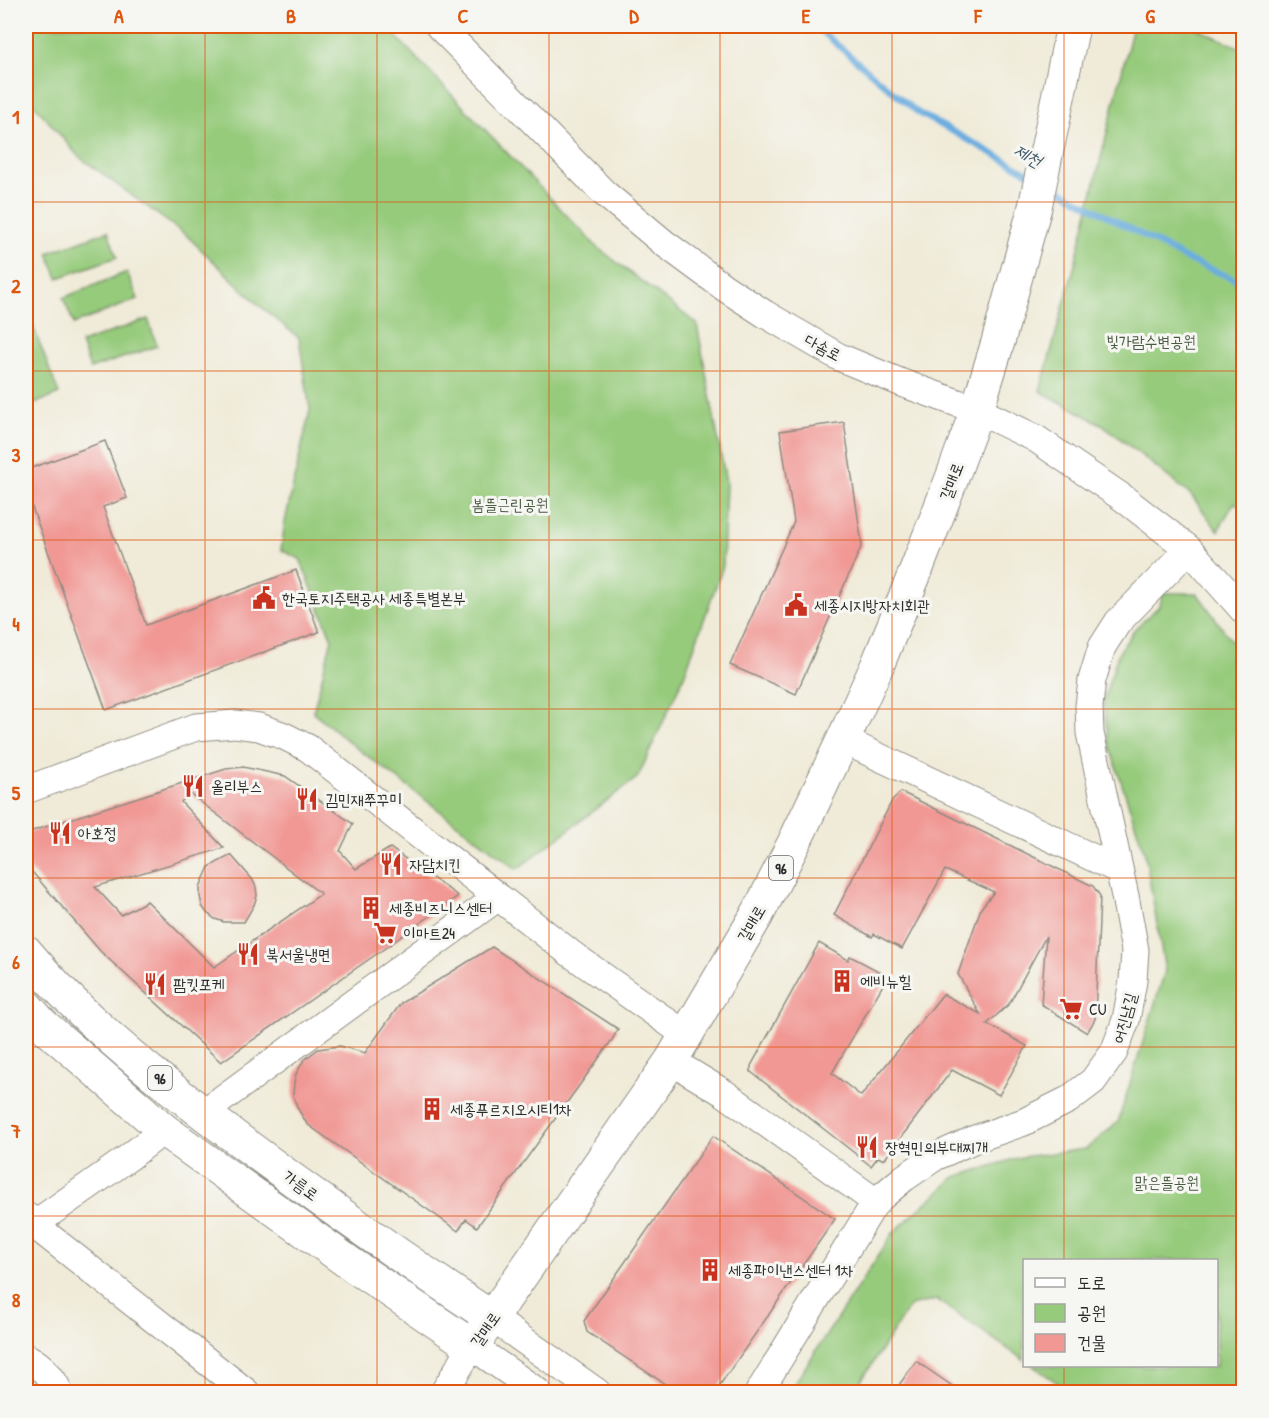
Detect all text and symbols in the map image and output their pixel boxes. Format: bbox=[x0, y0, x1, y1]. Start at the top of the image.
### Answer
text: A bbox=[114, 2, 124, 29]
text: B bbox=[286, 2, 296, 29]
text: C bbox=[458, 2, 469, 29]
text: D bbox=[629, 2, 639, 29]
text: E bbox=[802, 2, 811, 29]
text: F bbox=[973, 2, 983, 29]
text: G bbox=[1145, 2, 1155, 29]
text: 1 bbox=[12, 103, 20, 130]
water label: 제천 bbox=[1009, 137, 1048, 174]
text: 2 bbox=[11, 272, 21, 299]
street label: 다솜로 bbox=[801, 328, 845, 366]
park label: 빛가람수변공원 bbox=[1106, 330, 1196, 352]
text: 3 bbox=[12, 441, 21, 468]
street label: 갈매로 bbox=[934, 459, 968, 503]
park label: 봄뜰근린공원 bbox=[471, 493, 549, 515]
public building icon: 한국토지주택공사 세종특별본부 bbox=[251, 585, 277, 611]
place label: 한국토지주택공사 세종특별본부 bbox=[282, 587, 466, 609]
public building icon: 세종시지방자치회관 bbox=[783, 592, 809, 618]
place label: 세종시지방자치회관 bbox=[814, 594, 930, 616]
text: 4 bbox=[12, 610, 20, 637]
restaurant icon: 올리부스 bbox=[180, 773, 206, 799]
place label: 올리부스 bbox=[211, 775, 263, 797]
text: 5 bbox=[12, 779, 21, 806]
restaurant icon: 김민재쭈꾸미 bbox=[294, 786, 320, 812]
place label: 김민재쭈꾸미 bbox=[325, 788, 402, 810]
restaurant icon: 아호정 bbox=[47, 820, 73, 846]
place label: 아호정 bbox=[78, 822, 117, 844]
restaurant icon: 자담치킨 bbox=[378, 851, 404, 877]
place label: 자담치킨 bbox=[409, 853, 461, 875]
road number: 96 bbox=[769, 856, 793, 880]
building icon: 세종비즈니스센터 bbox=[358, 895, 384, 921]
place label: 세종비즈니스센터 bbox=[389, 897, 492, 919]
street label: 갈매로 bbox=[732, 901, 770, 945]
supermarket icon: 이마트24 bbox=[372, 920, 398, 946]
place label: 이마트24 bbox=[403, 922, 455, 944]
restaurant icon: 북서울냉면 bbox=[235, 941, 261, 967]
place label: 북서울냉면 bbox=[266, 943, 330, 965]
text: 6 bbox=[12, 948, 20, 975]
building icon: 에비뉴힐 bbox=[829, 968, 855, 994]
place label: 에비뉴힐 bbox=[860, 970, 912, 992]
restaurant icon: 팜킷포케 bbox=[142, 971, 168, 997]
place label: 팜킷포케 bbox=[173, 973, 225, 995]
street label: 어진남길 bbox=[1107, 990, 1141, 1046]
supermarket icon: CU bbox=[1058, 996, 1084, 1022]
place label: CU bbox=[1089, 998, 1107, 1020]
road number: 96 bbox=[148, 1066, 172, 1090]
building icon: 세종푸르지오시티1차 bbox=[419, 1096, 445, 1122]
place label: 세종푸르지오시티1차 bbox=[450, 1098, 572, 1120]
text: 7 bbox=[10, 1117, 21, 1144]
restaurant icon: 장혁민의부대찌개 bbox=[854, 1134, 880, 1160]
place label: 장혁민의부대찌개 bbox=[885, 1136, 988, 1158]
street label: 가름로 bbox=[279, 1165, 323, 1205]
park label: 맑은뜰공원 bbox=[1135, 1171, 1199, 1193]
building icon: 세종파이낸스센터 1차 bbox=[697, 1257, 723, 1283]
place label: 세종파이낸스센터 1차 bbox=[728, 1259, 853, 1281]
legend bbox=[1023, 1259, 1218, 1367]
text: 도로 bbox=[1077, 1270, 1106, 1295]
text: 8 bbox=[12, 1286, 21, 1313]
text: 공원 bbox=[1077, 1300, 1106, 1325]
street label: 갈매로 bbox=[465, 1307, 505, 1351]
text: 건물 bbox=[1077, 1330, 1106, 1355]

